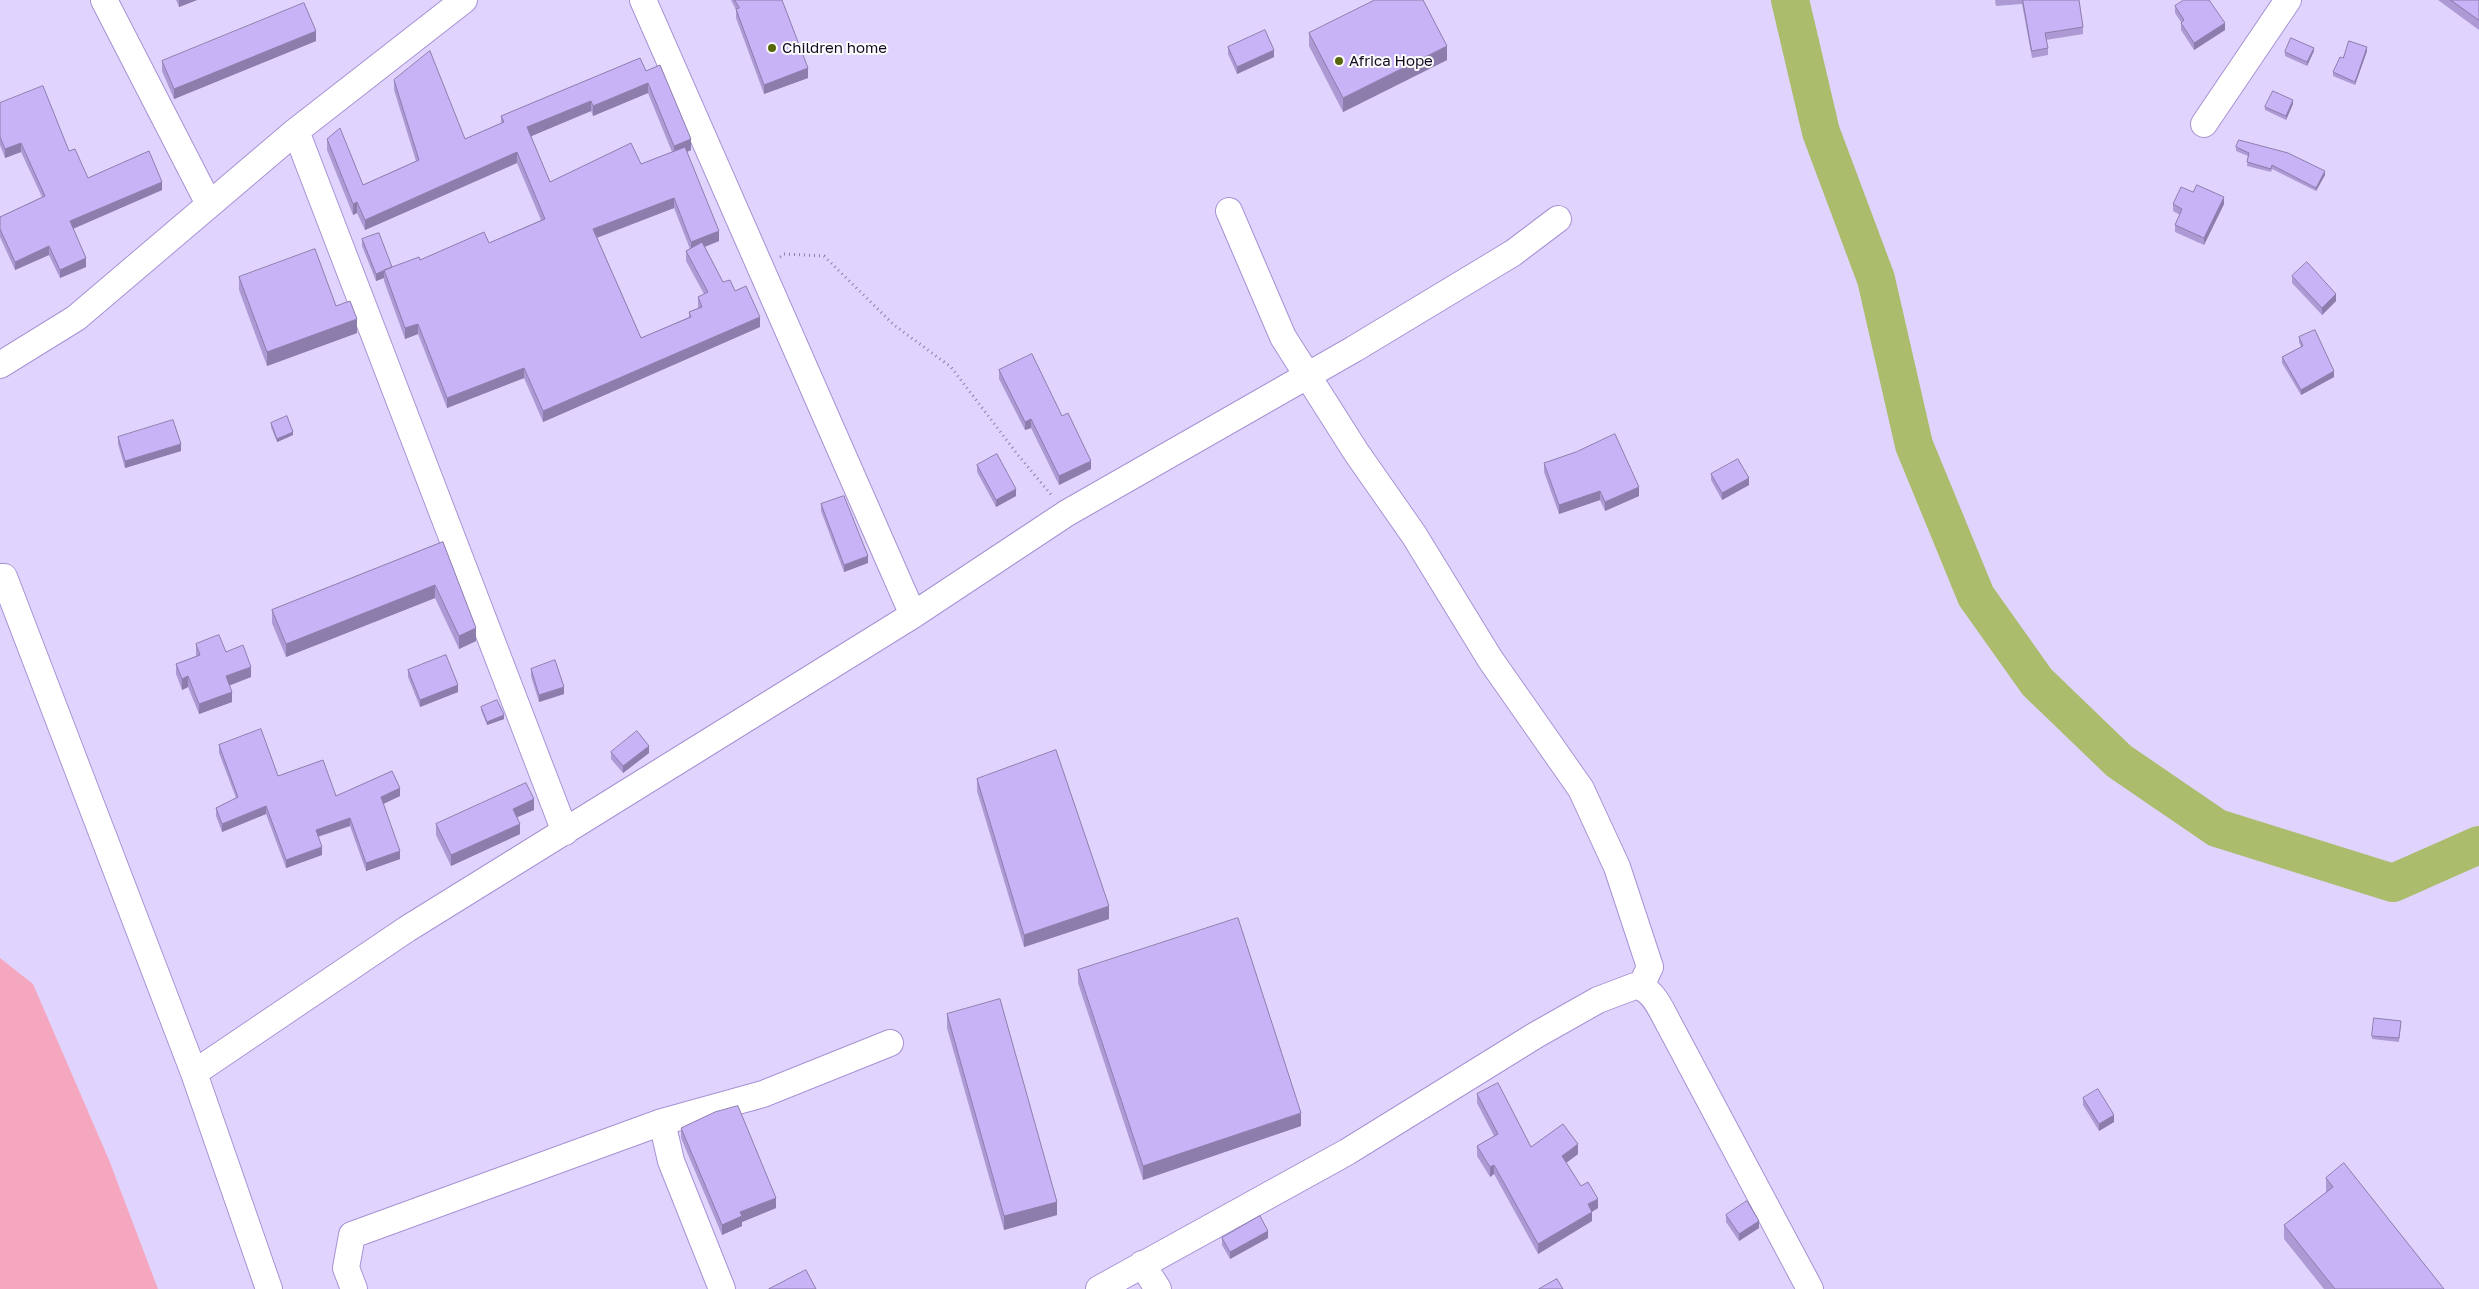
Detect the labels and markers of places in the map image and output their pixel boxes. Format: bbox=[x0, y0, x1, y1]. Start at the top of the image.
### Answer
place label: Children home bbox=[782, 39, 887, 57]
marker: Children home bbox=[766, 42, 778, 54]
place label: Africa Hope bbox=[1349, 52, 1433, 70]
marker: Africa Hope bbox=[1333, 55, 1345, 67]

